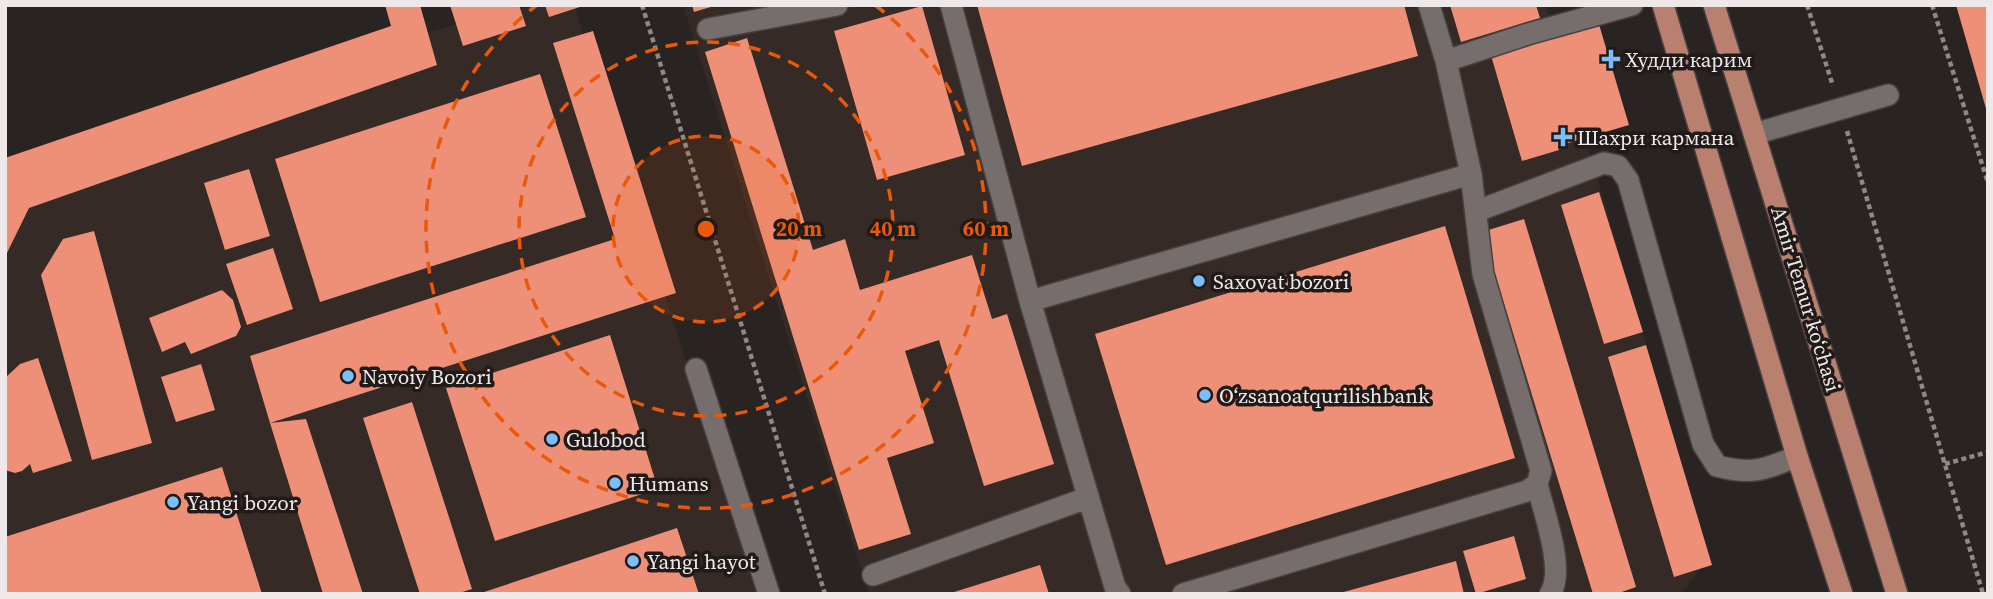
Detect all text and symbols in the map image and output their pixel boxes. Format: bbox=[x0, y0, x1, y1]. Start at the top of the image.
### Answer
place label: Худди карим bbox=[1625, 45, 1752, 74]
marker: Худди карим bbox=[1603, 51, 1619, 67]
place label: Шахри кармана bbox=[1577, 123, 1735, 152]
marker: Шахри кармана bbox=[1555, 129, 1571, 145]
street label: Amir Temur ko‘chasi bbox=[1764, 203, 1848, 395]
text: 20 m bbox=[776, 214, 822, 243]
text: 40 m bbox=[870, 214, 916, 243]
text: 60 m bbox=[963, 214, 1009, 243]
centre of rings bbox=[694, 217, 718, 241]
place label: Saxovat bozori bbox=[1213, 267, 1349, 296]
marker: Saxovat bozori bbox=[1191, 273, 1207, 289]
place label: Navoiy Bozori bbox=[362, 362, 492, 391]
marker: Navoiy Bozori bbox=[340, 368, 356, 384]
place label: Oʻzsanoatqurilishbank bbox=[1219, 381, 1430, 410]
marker: Oʻzsanoatqurilishbank bbox=[1197, 387, 1213, 403]
place label: Gulobod bbox=[566, 425, 646, 454]
marker: Gulobod bbox=[544, 431, 560, 447]
place label: Humans bbox=[629, 469, 709, 498]
marker: Humans bbox=[607, 475, 623, 491]
place label: Yangi bozor bbox=[187, 488, 298, 517]
marker: Yangi bozor bbox=[165, 494, 181, 510]
place label: Yangi hayot bbox=[647, 547, 756, 576]
marker: Yangi hayot bbox=[625, 553, 641, 569]

